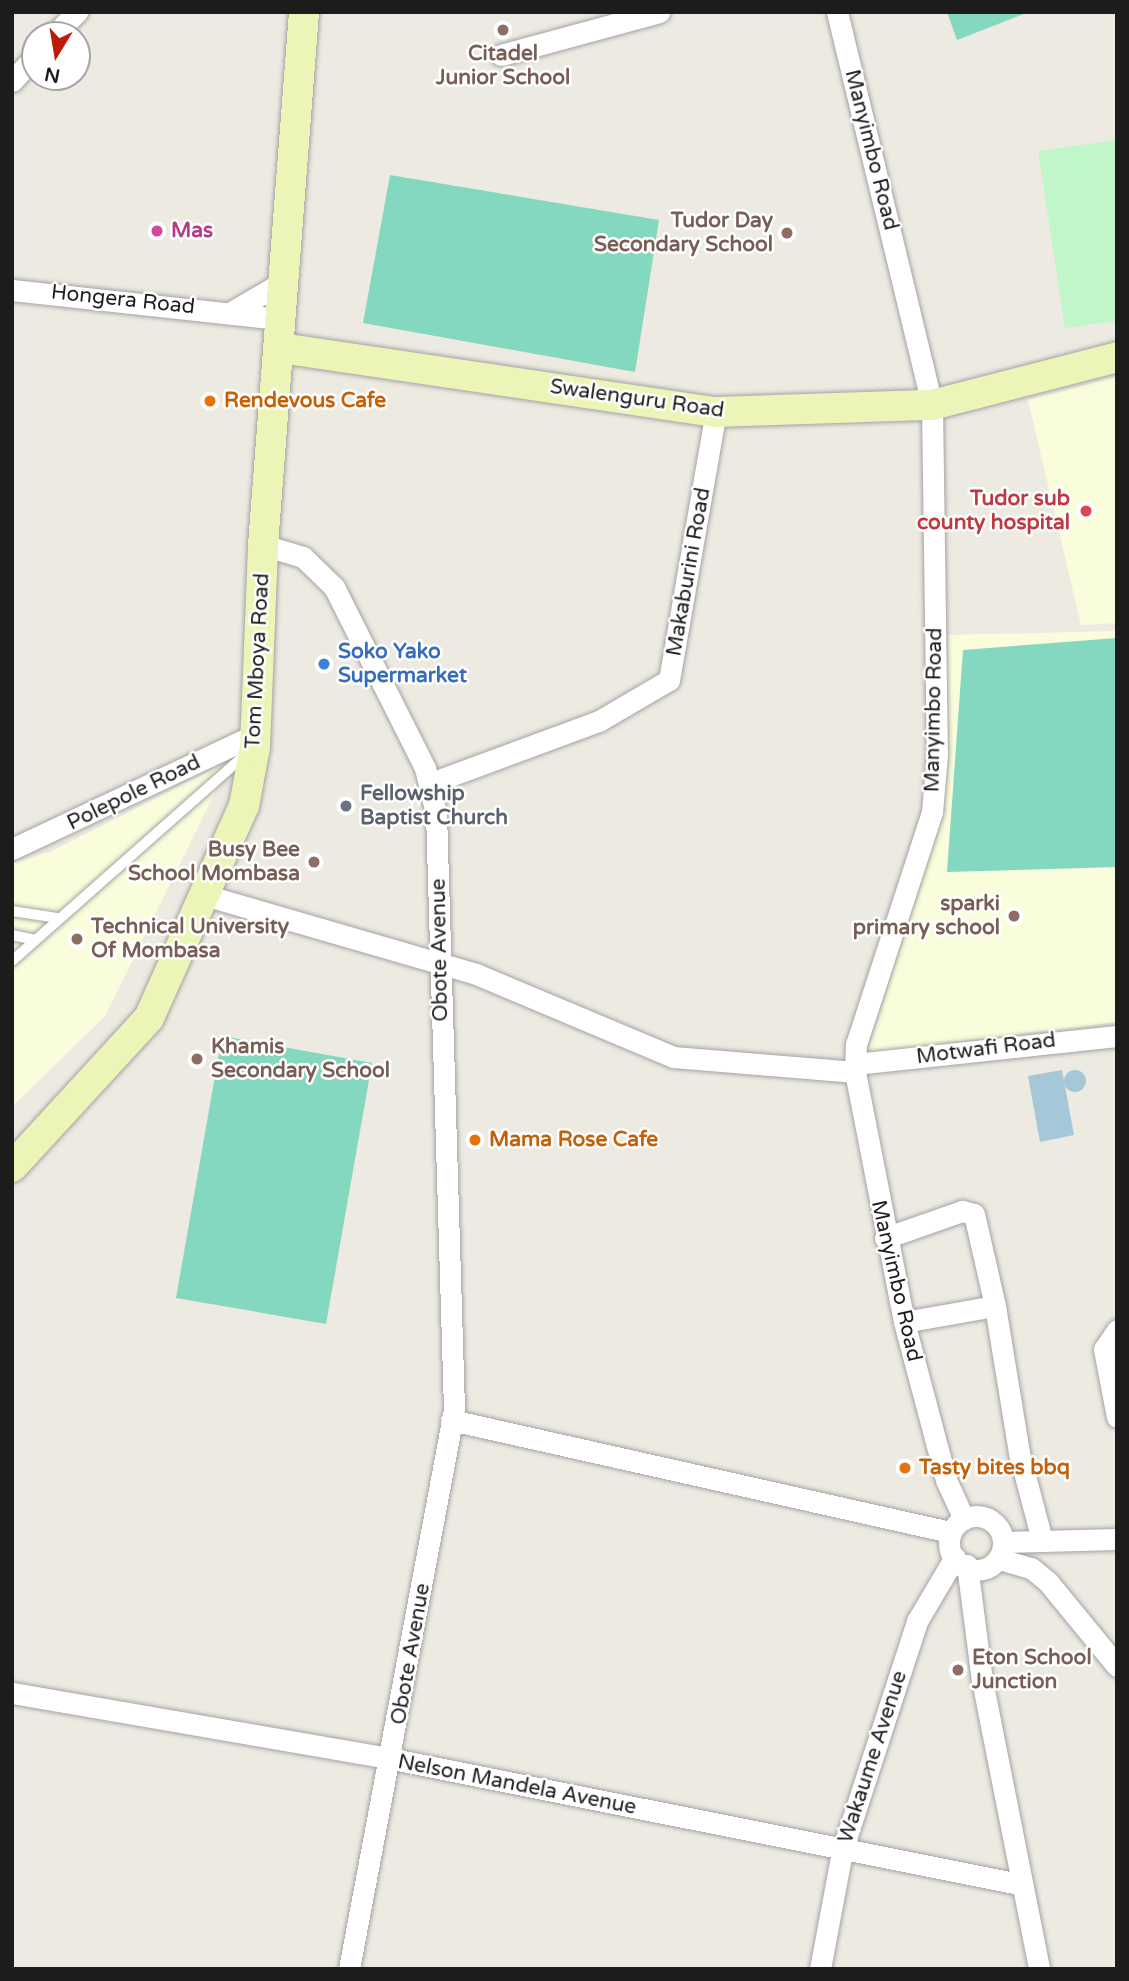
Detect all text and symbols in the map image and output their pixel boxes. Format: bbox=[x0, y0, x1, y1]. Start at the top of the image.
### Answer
north arrow bbox=[21, 21, 91, 91]
marker: Citadel Junior School bbox=[495, 22, 511, 38]
place label: Citadel Junior School bbox=[436, 41, 570, 91]
text: N bbox=[43, 62, 62, 87]
street label: Manyimbo Road bbox=[839, 67, 903, 233]
place label: Tudor Day Secondary School bbox=[594, 208, 773, 258]
place label: Mas bbox=[171, 218, 213, 244]
marker: Mas bbox=[149, 223, 165, 239]
marker: Tudor Day Secondary School bbox=[779, 225, 795, 241]
street label: Hongera Road bbox=[50, 280, 196, 320]
street label: Swalenguru Road bbox=[548, 374, 726, 424]
place label: Rendevous Cafe bbox=[224, 388, 386, 414]
marker: Rendevous Cafe bbox=[202, 393, 218, 409]
street label: Makaburini Road bbox=[662, 486, 716, 658]
place label: Tudor sub county hospital bbox=[917, 486, 1070, 536]
marker: Tudor sub county hospital bbox=[1076, 501, 1096, 521]
street label: Tom Mboya Road bbox=[241, 572, 275, 750]
street label: Manyimbo Road bbox=[920, 627, 948, 793]
place label: Soko Yako Supermarket bbox=[338, 639, 467, 689]
marker: Soko Yako Supermarket bbox=[316, 656, 332, 672]
street label: Polepole Road bbox=[63, 750, 205, 836]
place label: Fellowship Baptist Church bbox=[360, 781, 508, 831]
marker: Fellowship Baptist Church bbox=[338, 798, 354, 814]
place label: Busy Bee School Mombasa bbox=[128, 837, 300, 887]
marker: Busy Bee School Mombasa bbox=[306, 854, 322, 870]
street label: Obote Avenue bbox=[426, 878, 454, 1022]
place label: sparki primary school bbox=[853, 891, 1000, 941]
marker: sparki primary school bbox=[1006, 908, 1022, 924]
place label: Technical University Of Mombasa bbox=[91, 914, 289, 964]
marker: Technical University Of Mombasa bbox=[69, 931, 85, 947]
street label: Motwafi Road bbox=[915, 1028, 1057, 1070]
place label: Khamis Secondary School bbox=[211, 1034, 390, 1084]
marker: Khamis Secondary School bbox=[189, 1051, 205, 1067]
place label: Mama Rose Cafe bbox=[489, 1127, 658, 1153]
marker: Mama Rose Cafe bbox=[467, 1132, 483, 1148]
street label: Manyimbo Road bbox=[865, 1198, 927, 1364]
place label: Tasty bites bbq bbox=[919, 1455, 1070, 1481]
marker: Tasty bites bbq bbox=[897, 1460, 913, 1476]
street label: Obote Avenue bbox=[386, 1581, 436, 1727]
place label: Eton School Junction bbox=[972, 1645, 1092, 1695]
marker: Eton School Junction bbox=[950, 1662, 966, 1678]
street label: Wakaume Avenue bbox=[833, 1668, 913, 1846]
street label: Nelson Mandela Avenue bbox=[396, 1750, 638, 1820]

